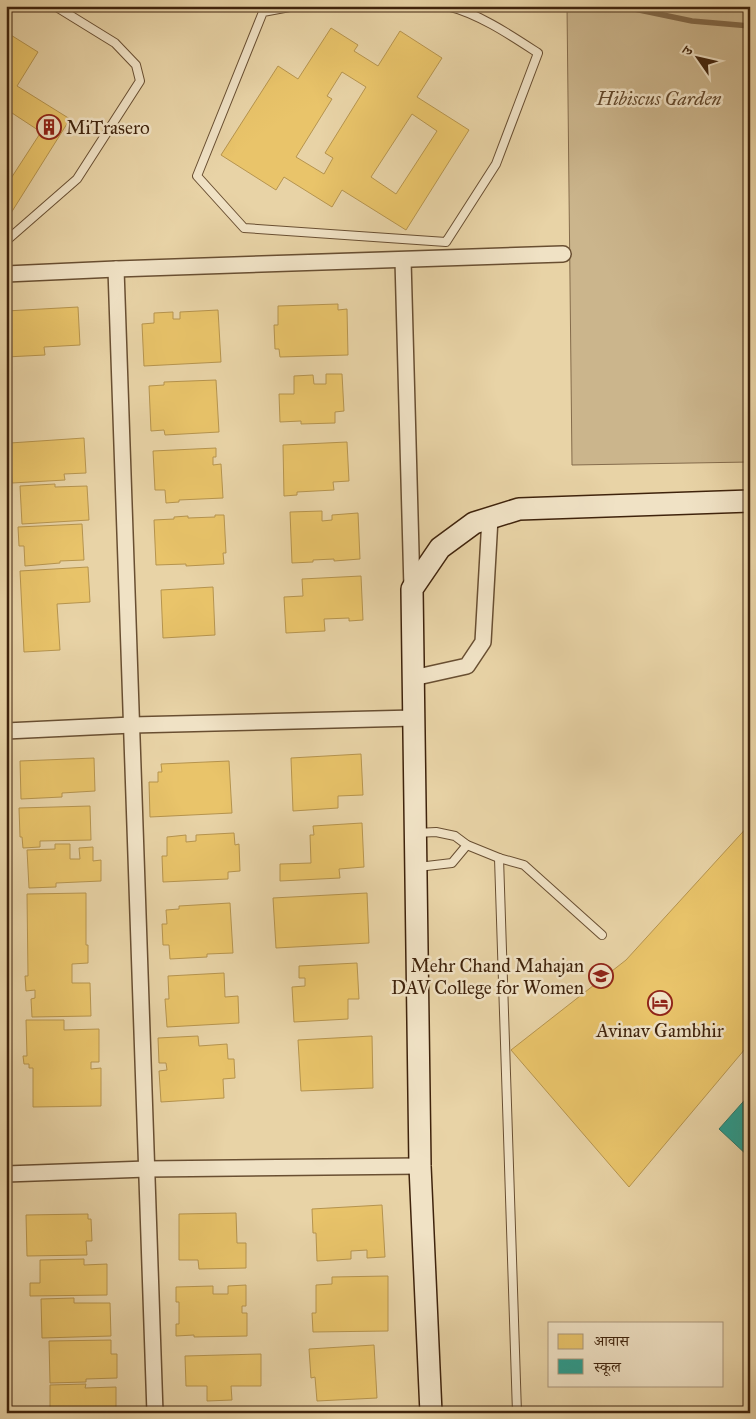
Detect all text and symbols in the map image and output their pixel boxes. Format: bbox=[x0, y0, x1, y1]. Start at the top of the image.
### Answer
north arrow bbox=[674, 32, 724, 82]
text: उ bbox=[678, 43, 697, 60]
park label: Hibiscus Garden bbox=[596, 87, 721, 110]
building icon: MiTrasero bbox=[36, 114, 62, 140]
place label: MiTrasero bbox=[66, 116, 150, 139]
place label: Mehr Chand Mahajan DAV College for Women bbox=[391, 954, 584, 1000]
school or university icon: Mehr Chand Mahajan DAV College for Women bbox=[588, 963, 614, 989]
hotel icon: Avinav Gambhir bbox=[647, 990, 673, 1016]
place label: Avinav Gambhir bbox=[595, 1019, 725, 1042]
legend bbox=[548, 1322, 724, 1386]
text: आवास bbox=[594, 1332, 630, 1350]
text: स्कूल bbox=[593, 1358, 622, 1377]

